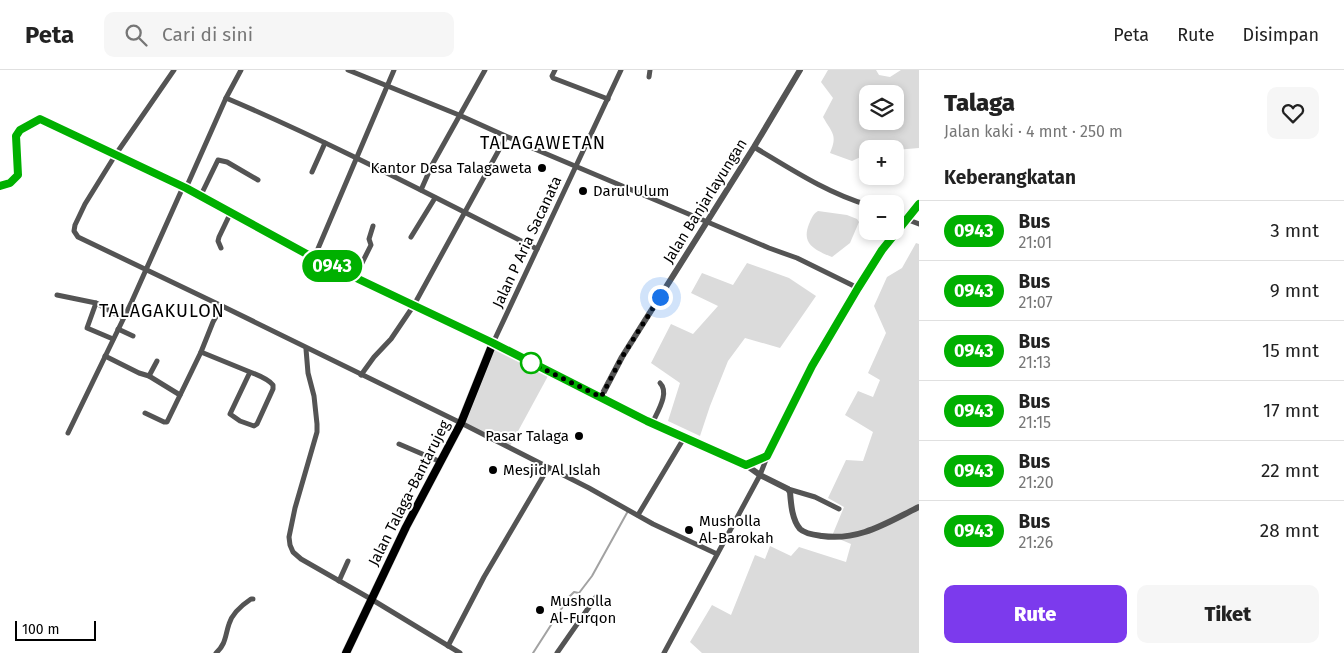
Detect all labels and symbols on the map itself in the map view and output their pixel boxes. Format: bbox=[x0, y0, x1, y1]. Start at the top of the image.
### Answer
district label: TALAGAWETAN bbox=[480, 132, 606, 154]
street label: Jalan Banjarlayungan bbox=[659, 135, 751, 267]
place label: Kantor Desa Talagaweta bbox=[370, 159, 532, 177]
marker: Kantor Desa Talagaweta bbox=[536, 162, 548, 174]
street label: Jalan P Aria Sacanata bbox=[489, 173, 565, 311]
place label: Darul Ulum bbox=[593, 182, 669, 200]
marker: Darul Ulum bbox=[577, 185, 589, 197]
line badge: 0943 bbox=[297, 250, 367, 282]
your location bbox=[648, 285, 673, 310]
district label: TALAGAKULON bbox=[99, 300, 225, 322]
unlabelled marker bbox=[520, 352, 542, 374]
street label: Jalan Talaga-Bantarujeg bbox=[364, 417, 454, 569]
place label: Pasar Talaga bbox=[485, 427, 569, 445]
marker: Pasar Talaga bbox=[573, 430, 585, 442]
place label: Mesjid Al Islah bbox=[503, 461, 601, 479]
marker: Mesjid Al Islah bbox=[487, 464, 499, 476]
place label: Musholla Al-Barokah bbox=[699, 512, 774, 547]
marker: Musholla Al-Barokah bbox=[683, 524, 695, 536]
place label: Musholla Al-Furqon bbox=[550, 592, 616, 627]
marker: Musholla Al-Furqon bbox=[534, 604, 546, 616]
scale bar bbox=[15, 618, 96, 641]

